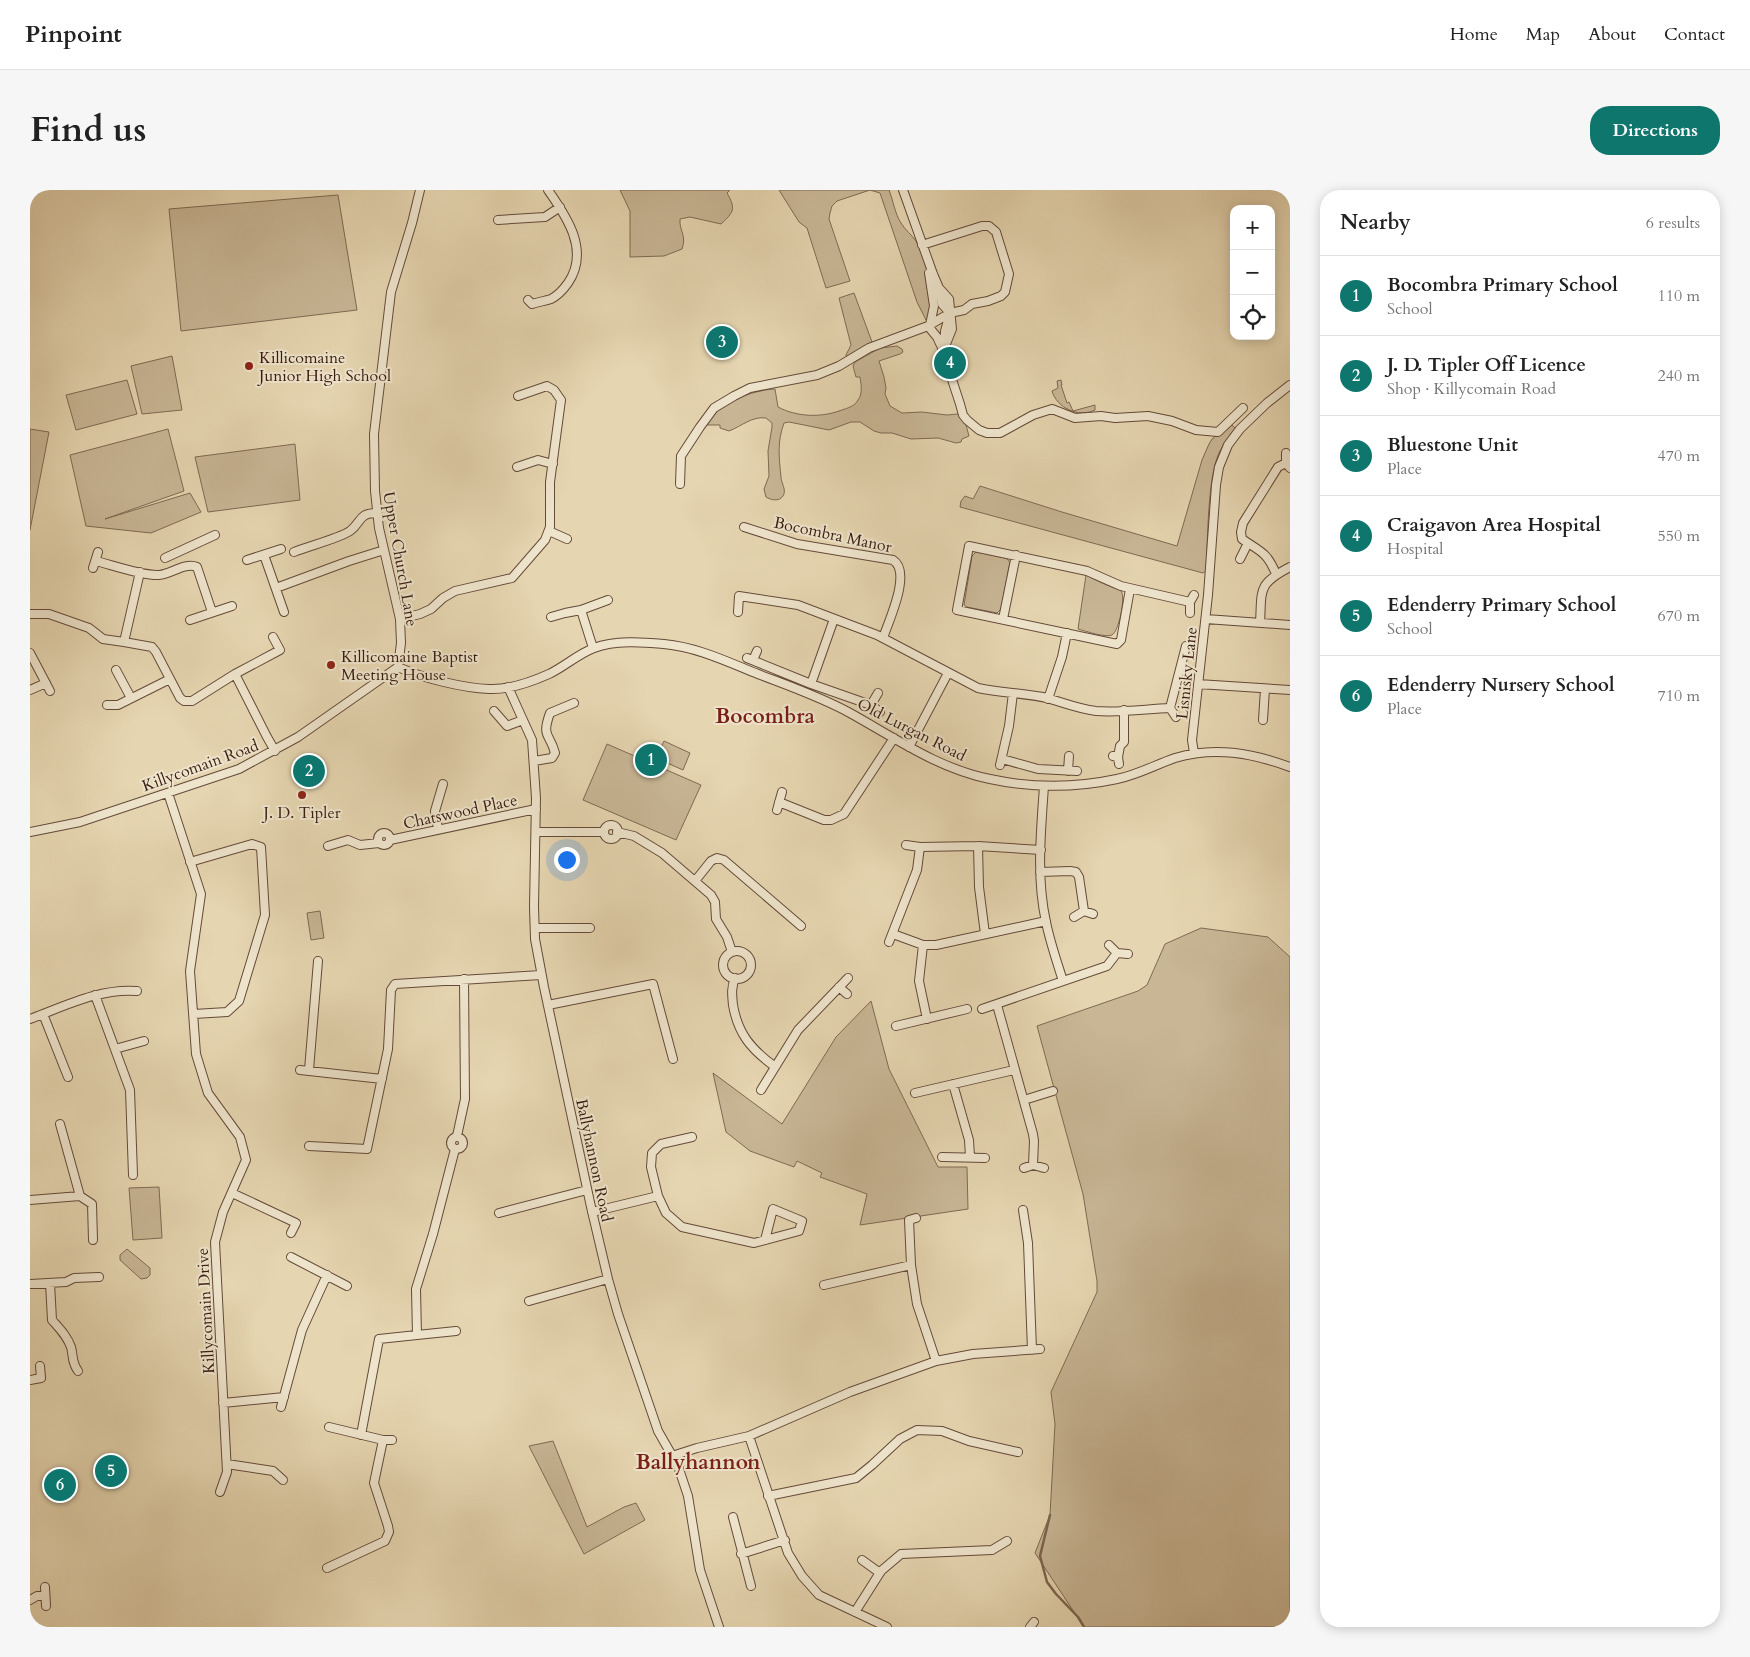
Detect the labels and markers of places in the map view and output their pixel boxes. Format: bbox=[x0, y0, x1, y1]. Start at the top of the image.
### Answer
pin: 3 bbox=[706, 323, 738, 361]
pin: 4 bbox=[934, 344, 966, 382]
place label: Killicomaine Junior High School bbox=[257, 347, 391, 387]
marker: Killicomaine Junior High School bbox=[243, 360, 255, 372]
place label: Killicomaine Baptist Meeting House bbox=[341, 646, 478, 686]
marker: Killicomaine Baptist Meeting House bbox=[325, 659, 337, 671]
pin: 1 bbox=[635, 741, 667, 779]
pin: 2 bbox=[293, 752, 325, 790]
marker: J. D. Tipler bbox=[296, 789, 308, 801]
place label: J. D. Tipler bbox=[261, 802, 341, 824]
pin: 5 bbox=[95, 1452, 127, 1490]
pin: 6 bbox=[44, 1466, 76, 1504]

